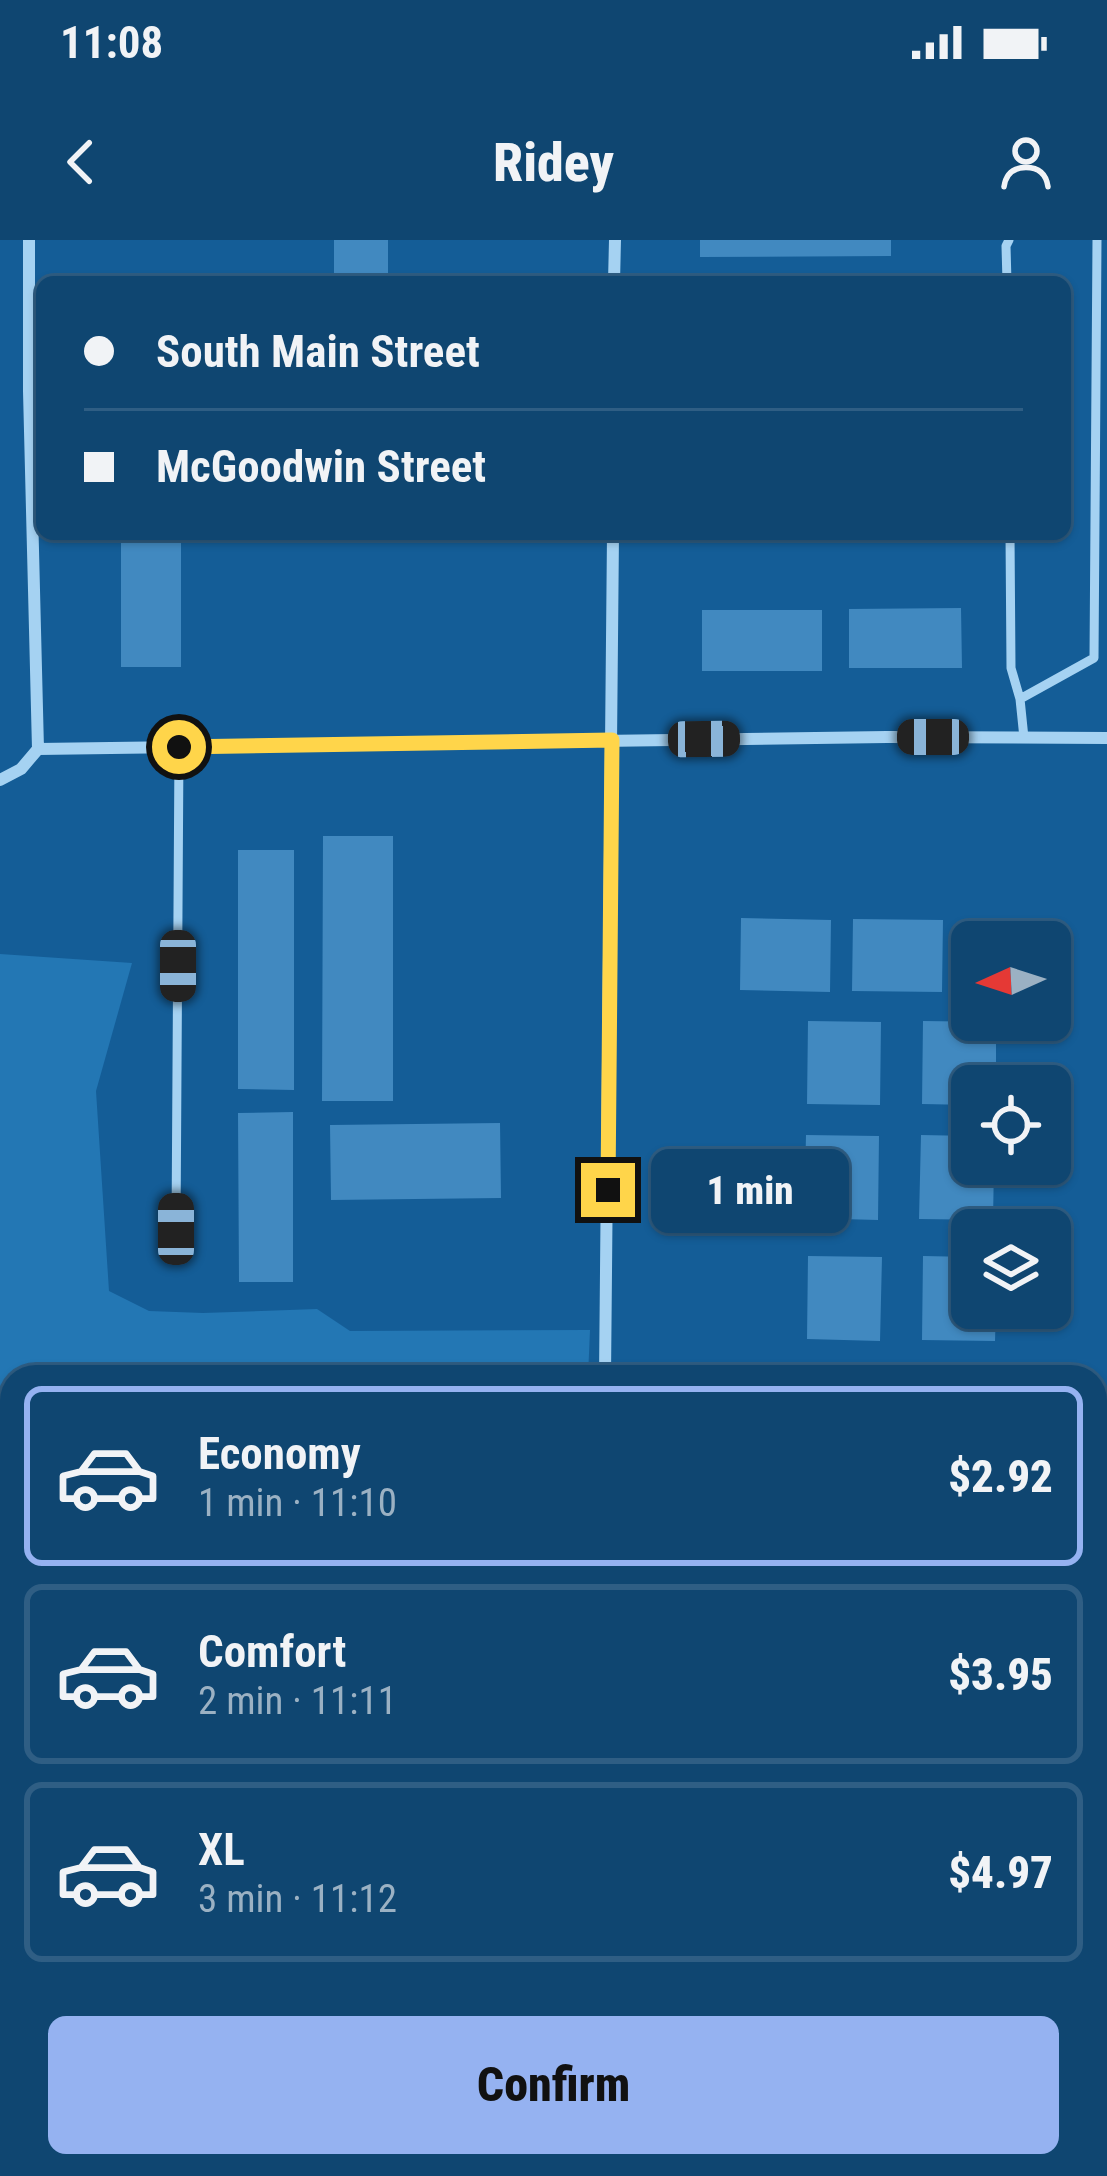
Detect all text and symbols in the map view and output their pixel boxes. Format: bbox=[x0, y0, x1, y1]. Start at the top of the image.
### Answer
text: 11:08 bbox=[60, 16, 163, 69]
icon: back bbox=[48, 129, 114, 195]
icon: person bbox=[993, 129, 1059, 195]
text: Ridey bbox=[493, 131, 614, 194]
text: South Main Street bbox=[156, 325, 480, 378]
text: McGoodwin Street bbox=[156, 440, 486, 493]
car bbox=[897, 719, 969, 755]
route start bbox=[152, 720, 206, 774]
car bbox=[668, 720, 740, 758]
north arrow bbox=[951, 921, 1071, 1041]
map controls bbox=[951, 921, 1071, 1329]
car bbox=[160, 930, 196, 1002]
button: locate bbox=[951, 1065, 1071, 1185]
callout: 1 min bbox=[650, 1148, 848, 1232]
route end bbox=[581, 1163, 635, 1217]
text: 1 min bbox=[707, 1168, 793, 1214]
car bbox=[158, 1193, 194, 1265]
button: layers bbox=[951, 1209, 1071, 1329]
icon: car bbox=[54, 1422, 162, 1530]
text: Economy bbox=[198, 1427, 361, 1480]
text: $2.92 bbox=[948, 1450, 1053, 1503]
text: 1 min · 11:10 bbox=[198, 1480, 397, 1526]
icon: car bbox=[54, 1620, 162, 1728]
text: Comfort bbox=[198, 1625, 346, 1678]
text: $3.95 bbox=[948, 1648, 1053, 1701]
text: 2 min · 11:11 bbox=[198, 1678, 397, 1724]
icon: car bbox=[54, 1818, 162, 1926]
text: XL bbox=[198, 1823, 245, 1876]
text: $4.97 bbox=[948, 1846, 1053, 1899]
text: 3 min · 11:12 bbox=[198, 1876, 397, 1922]
button: Confirm bbox=[48, 2016, 1059, 2154]

